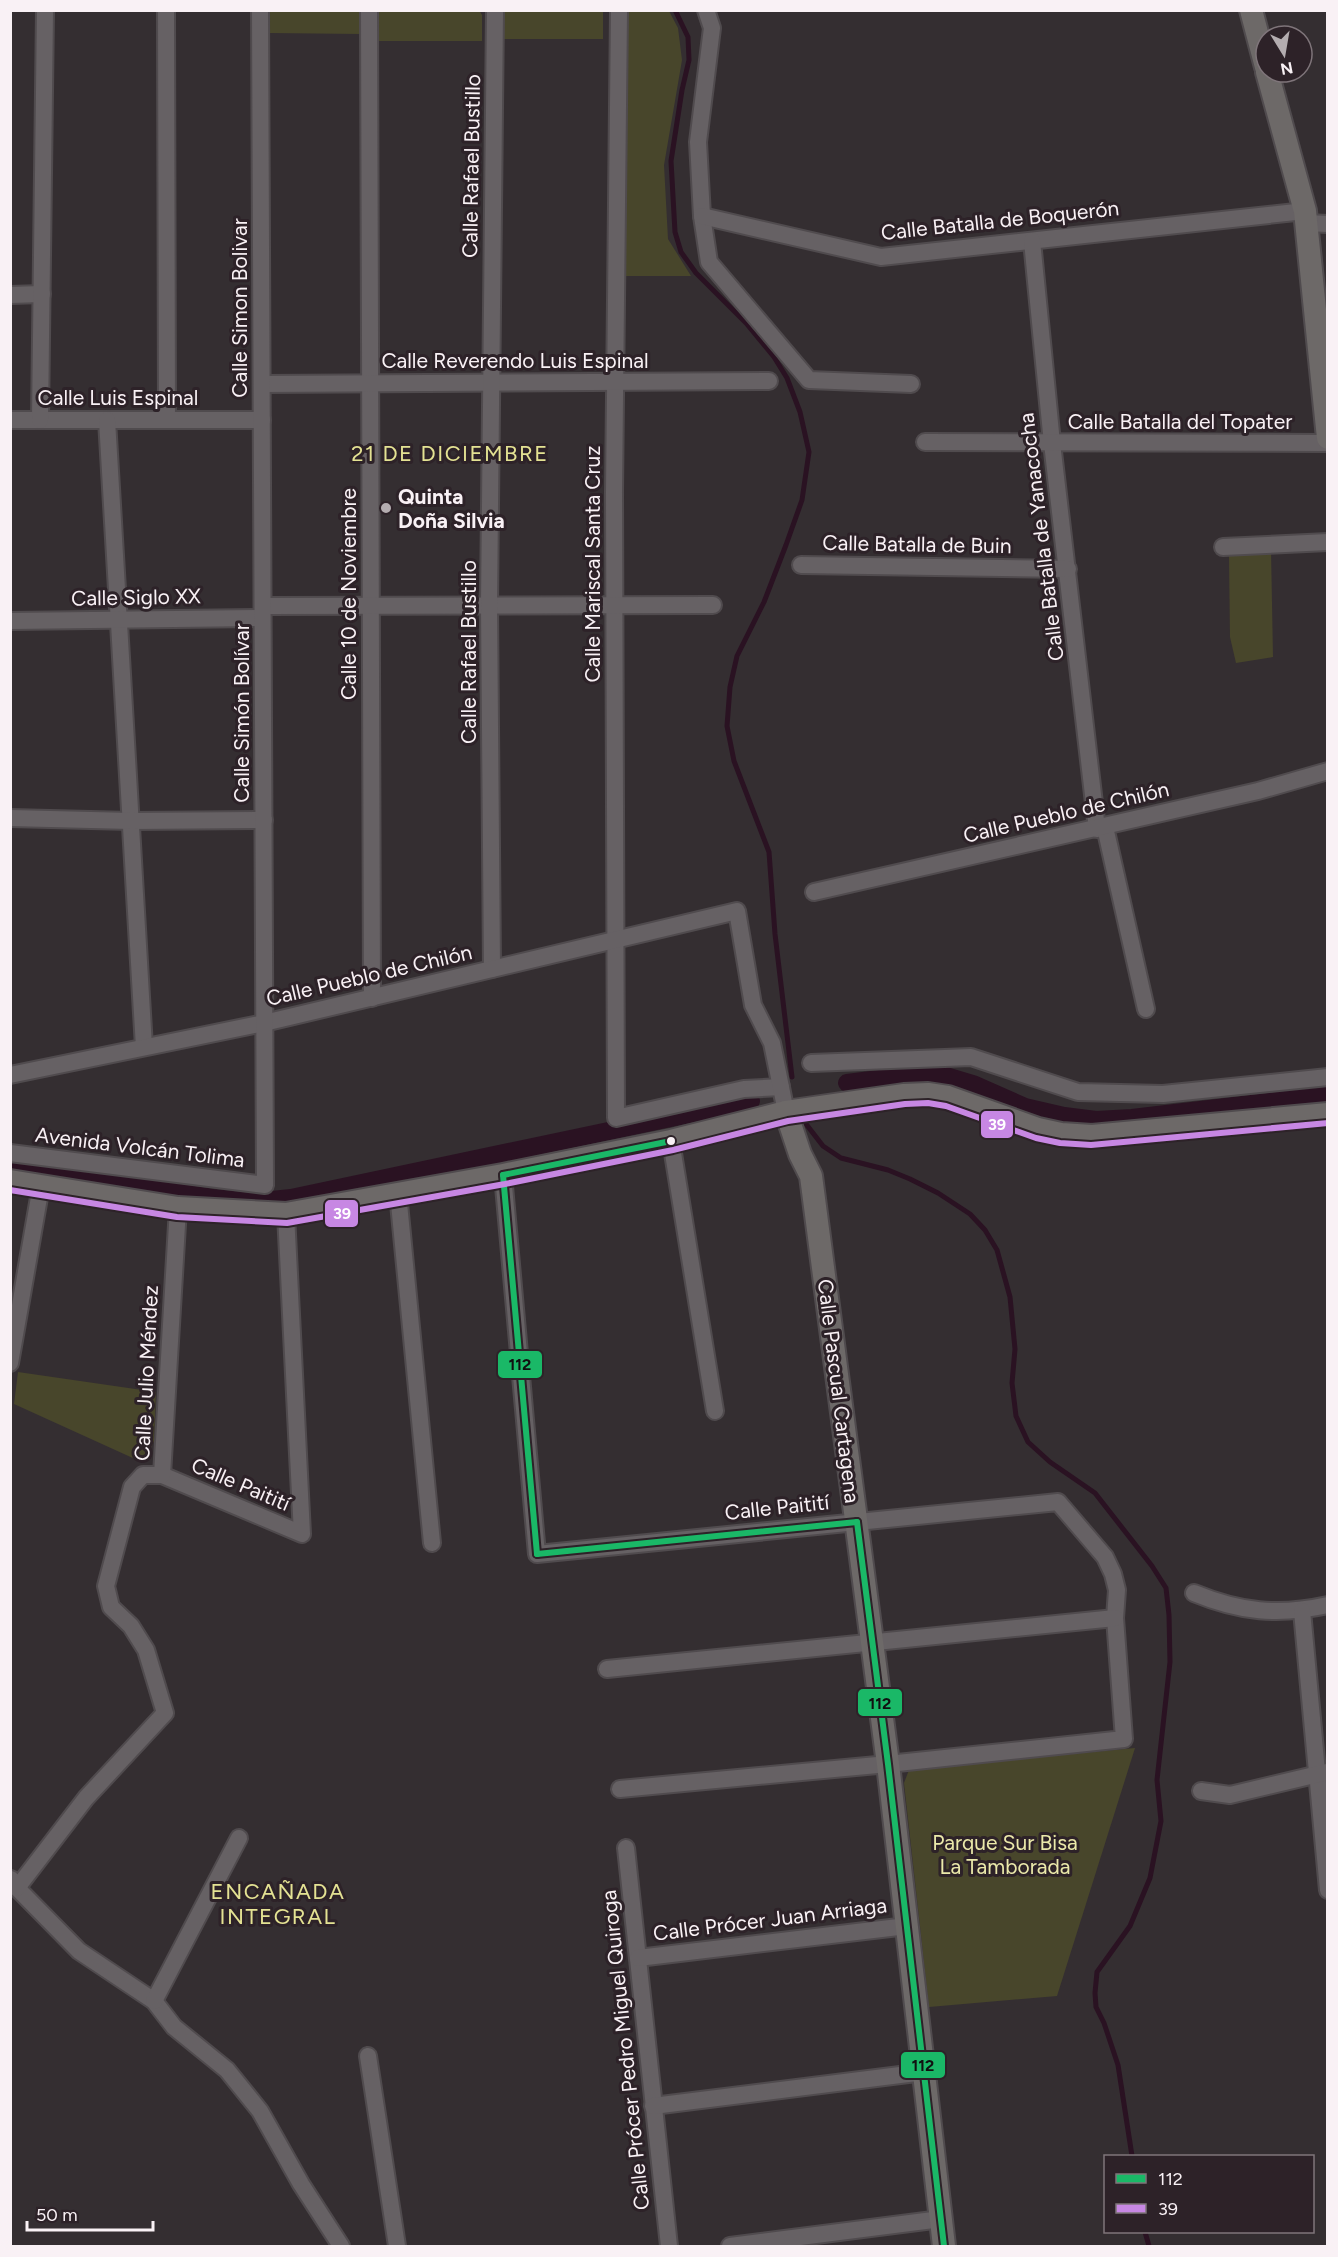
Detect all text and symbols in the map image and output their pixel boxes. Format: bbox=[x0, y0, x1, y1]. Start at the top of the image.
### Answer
north arrow bbox=[1254, 24, 1314, 84]
text: N bbox=[1279, 58, 1295, 79]
street label: Calle Rafael Bustillo bbox=[457, 74, 485, 258]
street label: Calle Batalla de Boquerón bbox=[880, 195, 1120, 245]
street label: Calle Simon Bolivar bbox=[227, 218, 252, 398]
street label: Calle Reverendo Luis Espinal bbox=[381, 348, 649, 373]
street label: Calle Luis Espinal bbox=[38, 385, 198, 410]
street label: Calle Batalla del Topater bbox=[1068, 409, 1292, 434]
street label: Calle Batalla de Yanacocha bbox=[1013, 411, 1069, 663]
district label: 21 DE DICIEMBRE bbox=[351, 440, 549, 467]
street label: Calle Mariscal Santa Cruz bbox=[580, 445, 605, 683]
place label: Quinta Doña Silvia bbox=[398, 484, 505, 533]
street label: Calle 10 de Noviembre bbox=[336, 488, 361, 700]
marker: Quinta Doña Silvia bbox=[379, 501, 393, 515]
street label: Calle Batalla de Buin bbox=[822, 530, 1012, 558]
street label: Calle Rafael Bustillo bbox=[456, 560, 481, 744]
street label: Calle Siglo XX bbox=[71, 583, 201, 611]
street label: Calle Simón Bolívar bbox=[229, 623, 254, 803]
street label: Calle Pueblo de Chilón bbox=[961, 776, 1171, 848]
street label: Calle Pueblo de Chilón bbox=[264, 939, 474, 1011]
line badge: 39 bbox=[980, 1110, 1014, 1139]
text: 39 bbox=[988, 1115, 1006, 1134]
street label: Avenida Volcán Tolima bbox=[34, 1122, 246, 1172]
unlabelled marker bbox=[665, 1135, 677, 1147]
line badge: 39 bbox=[324, 1199, 359, 1228]
text: 39 bbox=[333, 1204, 351, 1223]
street label: Calle Pascual Cartagena bbox=[813, 1278, 865, 1504]
street label: Calle Julio Méndez bbox=[129, 1284, 163, 1462]
line badge: 112 bbox=[497, 1350, 543, 1379]
text: 112 bbox=[509, 1355, 531, 1374]
street label: Calle Paitití bbox=[188, 1452, 295, 1516]
street label: Calle Paitití bbox=[724, 1489, 832, 1525]
line badge: 112 bbox=[857, 1688, 903, 1717]
text: 112 bbox=[869, 1694, 891, 1713]
park label: Parque Sur Bisa La Tamborada bbox=[932, 1830, 1078, 1879]
district label: ENCAÑADA INTEGRAL bbox=[211, 1878, 345, 1930]
street label: Calle Prócer Pedro Miguel Quiroga bbox=[596, 1889, 654, 2211]
street label: Calle Prócer Juan Arriaga bbox=[652, 1892, 888, 1946]
line badge: 112 bbox=[900, 2051, 946, 2079]
text: 112 bbox=[912, 2056, 934, 2075]
legend bbox=[1104, 2155, 1314, 2233]
text: 112 bbox=[1158, 2168, 1183, 2190]
scale bar bbox=[27, 2194, 153, 2232]
text: 39 bbox=[1158, 2198, 1178, 2220]
text: 50 m bbox=[36, 2204, 78, 2226]

